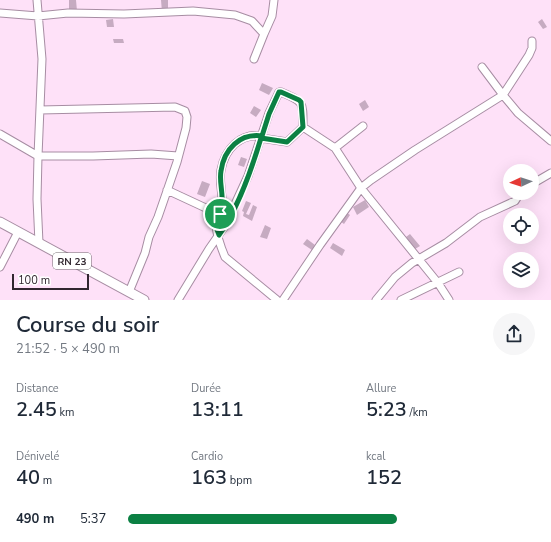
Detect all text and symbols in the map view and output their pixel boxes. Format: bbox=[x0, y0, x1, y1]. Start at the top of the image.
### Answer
north arrow bbox=[503, 164, 539, 200]
map controls bbox=[503, 164, 539, 288]
pin bbox=[203, 197, 237, 231]
icon: arrive bbox=[209, 203, 231, 225]
button: locate bbox=[503, 208, 539, 244]
button: layers bbox=[503, 252, 539, 288]
road number: RN 23 bbox=[53, 253, 91, 269]
scale bar bbox=[12, 272, 89, 291]
text: 100 m bbox=[18, 273, 50, 288]
text: Course du soir bbox=[16, 310, 159, 340]
button: share bbox=[493, 313, 535, 355]
text: 21:52 · 5 × 490 m bbox=[16, 340, 120, 358]
text: Distance bbox=[16, 381, 59, 396]
text: Durée bbox=[191, 381, 221, 396]
text: Allure bbox=[366, 381, 396, 396]
text: 2.45 bbox=[16, 396, 57, 423]
text: 13:11 bbox=[191, 396, 244, 423]
text: 5:23 bbox=[366, 396, 407, 423]
text: km bbox=[57, 405, 75, 420]
text: /km bbox=[407, 405, 428, 420]
text: Dénivelé bbox=[16, 449, 59, 464]
text: Cardio bbox=[191, 449, 223, 464]
text: kcal bbox=[366, 449, 386, 464]
text: 40 bbox=[16, 464, 40, 491]
text: 163 bbox=[191, 464, 227, 491]
text: 152 bbox=[366, 464, 402, 491]
text: m bbox=[40, 473, 52, 488]
text: bpm bbox=[227, 473, 252, 488]
text: 490 m bbox=[16, 510, 54, 528]
text: 5:37 bbox=[80, 510, 106, 528]

